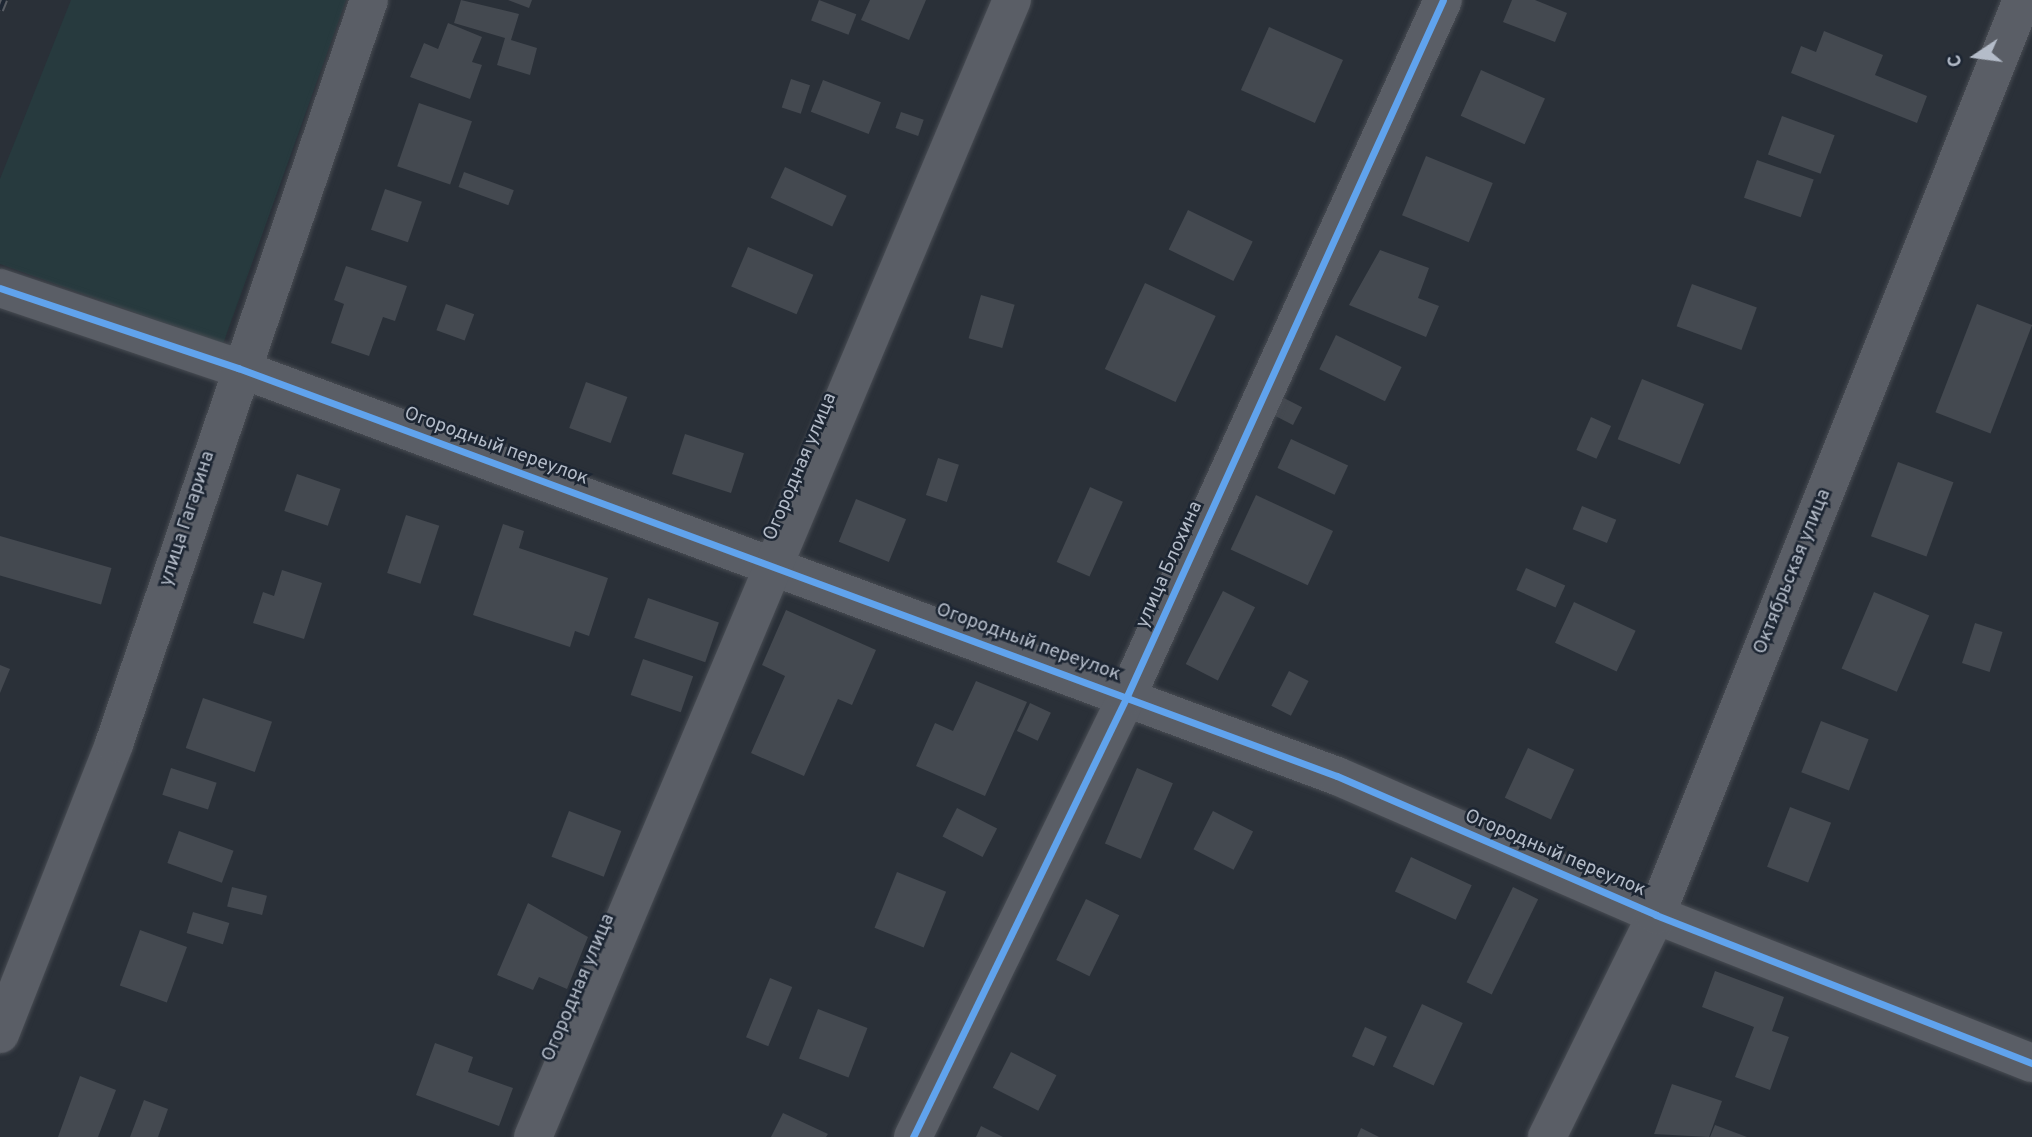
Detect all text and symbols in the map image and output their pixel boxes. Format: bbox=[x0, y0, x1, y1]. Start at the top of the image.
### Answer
north arrow bbox=[1941, 21, 2011, 91]
text: С bbox=[1942, 52, 1969, 69]
street label: Огородная улица bbox=[760, 390, 842, 544]
street label: Огородный переулок bbox=[401, 403, 591, 491]
street label: улица Гагарина bbox=[155, 449, 221, 589]
street label: Октябрьская улица bbox=[1749, 486, 1837, 658]
street label: улица Блохина bbox=[1132, 498, 1208, 632]
street label: Огородный переулок bbox=[933, 599, 1123, 687]
street label: Огородный переулок bbox=[1461, 805, 1649, 903]
street label: Огородная улица bbox=[538, 911, 620, 1065]

